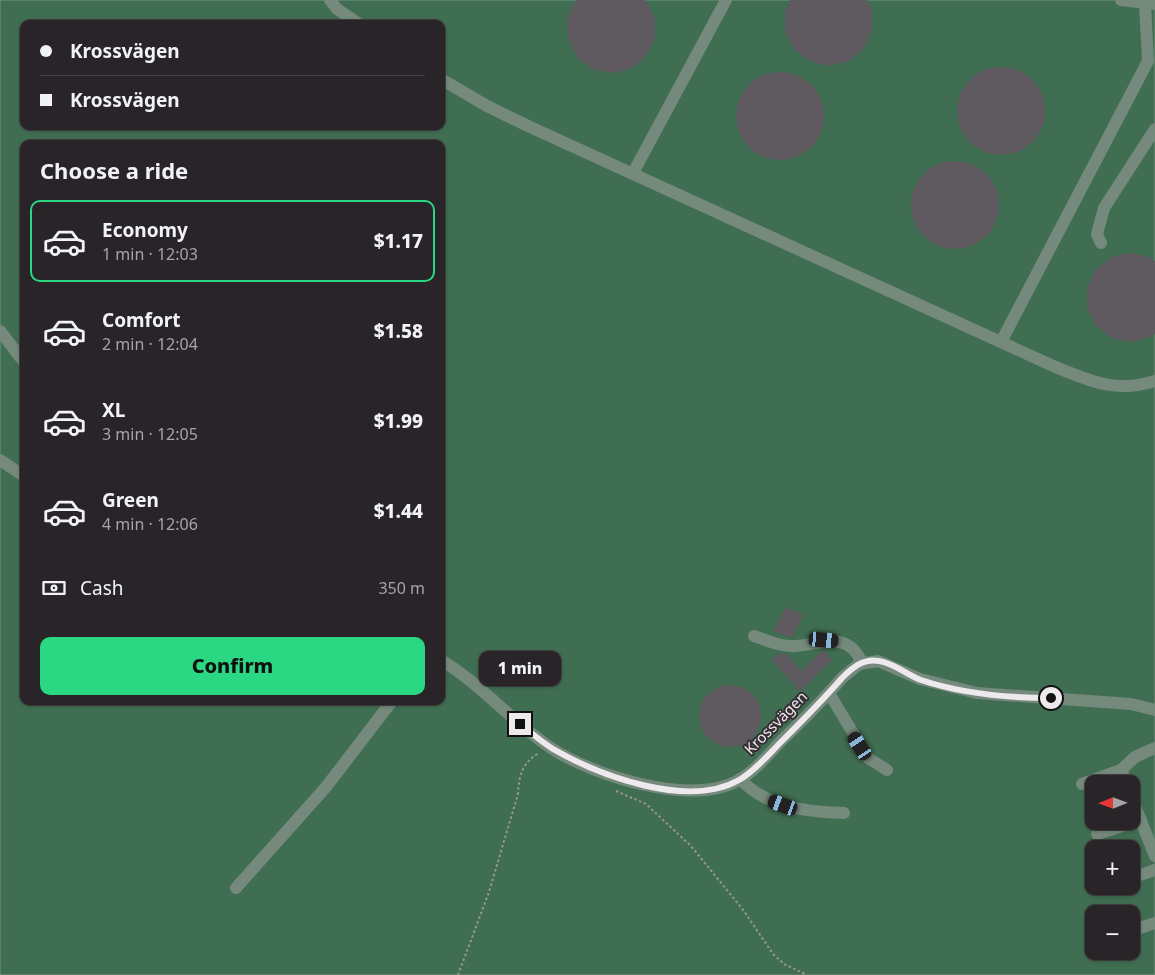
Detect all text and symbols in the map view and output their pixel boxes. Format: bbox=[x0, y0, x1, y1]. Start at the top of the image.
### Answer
text: Krossvägen bbox=[70, 38, 180, 64]
text: Krossvägen bbox=[70, 87, 180, 113]
text: Choose a ride bbox=[40, 155, 188, 185]
text: Economy bbox=[102, 217, 188, 243]
icon: car bbox=[42, 219, 87, 264]
text: $1.17 bbox=[374, 228, 423, 254]
text: 1 min · 12:03 bbox=[102, 243, 198, 265]
text: Comfort bbox=[102, 307, 181, 333]
icon: car bbox=[42, 309, 87, 354]
text: $1.58 bbox=[374, 318, 423, 344]
text: 2 min · 12:04 bbox=[102, 333, 198, 355]
text: XL bbox=[102, 397, 125, 423]
icon: car bbox=[42, 399, 87, 444]
text: $1.99 bbox=[374, 408, 423, 434]
text: 3 min · 12:05 bbox=[102, 423, 198, 445]
text: Green bbox=[102, 487, 159, 513]
icon: car bbox=[42, 489, 87, 534]
text: $1.44 bbox=[374, 498, 423, 524]
text: 4 min · 12:06 bbox=[102, 513, 198, 535]
icon: cash bbox=[40, 574, 68, 602]
text: Cash bbox=[80, 575, 124, 601]
text: 350 m bbox=[378, 577, 425, 599]
car bbox=[808, 631, 839, 649]
button: Confirm bbox=[40, 637, 425, 695]
callout: 1 min bbox=[479, 652, 561, 686]
text: 1 min bbox=[498, 657, 542, 679]
street label: Krossvägen bbox=[739, 686, 811, 758]
route start bbox=[1040, 687, 1062, 709]
route end bbox=[509, 713, 531, 735]
car bbox=[845, 729, 874, 763]
north arrow bbox=[1085, 775, 1140, 830]
map controls bbox=[1085, 775, 1140, 960]
car bbox=[766, 793, 799, 817]
button: + bbox=[1085, 840, 1140, 895]
button: − bbox=[1085, 905, 1140, 960]

